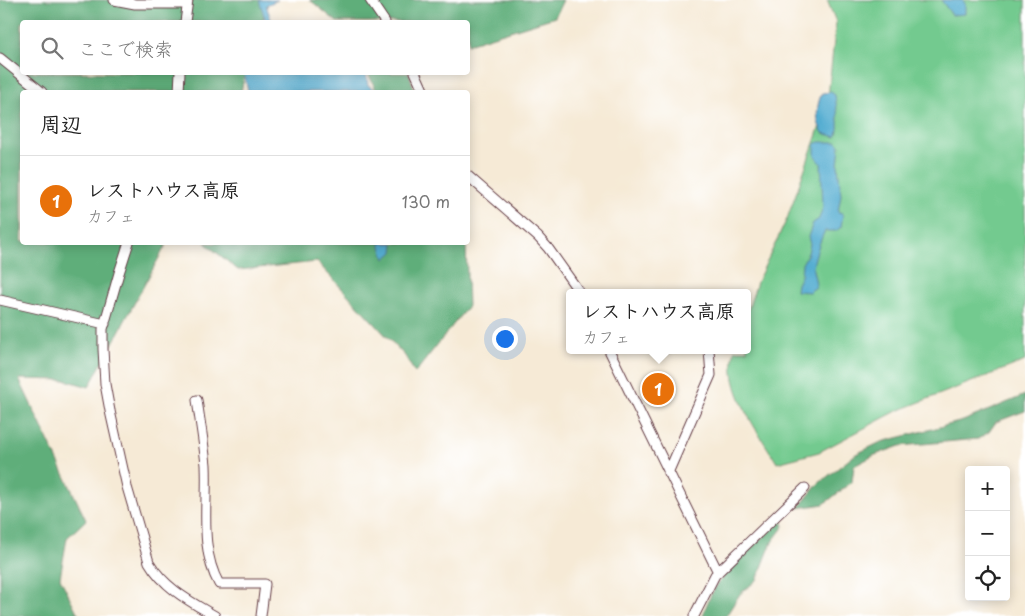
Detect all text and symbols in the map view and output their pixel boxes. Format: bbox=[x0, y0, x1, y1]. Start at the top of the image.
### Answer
search box bbox=[20, 20, 470, 75]
icon: search bbox=[38, 34, 66, 62]
text: ここで検索 bbox=[78, 34, 173, 62]
text: 周辺 bbox=[40, 107, 82, 139]
text: レストハウス高原 bbox=[87, 175, 239, 203]
text: 1 bbox=[52, 189, 60, 213]
text: 130 m bbox=[402, 189, 450, 213]
text: カフェ bbox=[87, 203, 135, 227]
popup bbox=[566, 289, 751, 354]
text: レストハウス高原 bbox=[582, 296, 735, 324]
text: カフェ bbox=[582, 324, 630, 348]
your location bbox=[492, 326, 518, 352]
pin: 1 bbox=[642, 370, 674, 408]
map controls bbox=[965, 466, 1010, 601]
button: + bbox=[965, 466, 1010, 511]
button: − bbox=[965, 511, 1010, 556]
button: locate bbox=[965, 556, 1010, 601]

